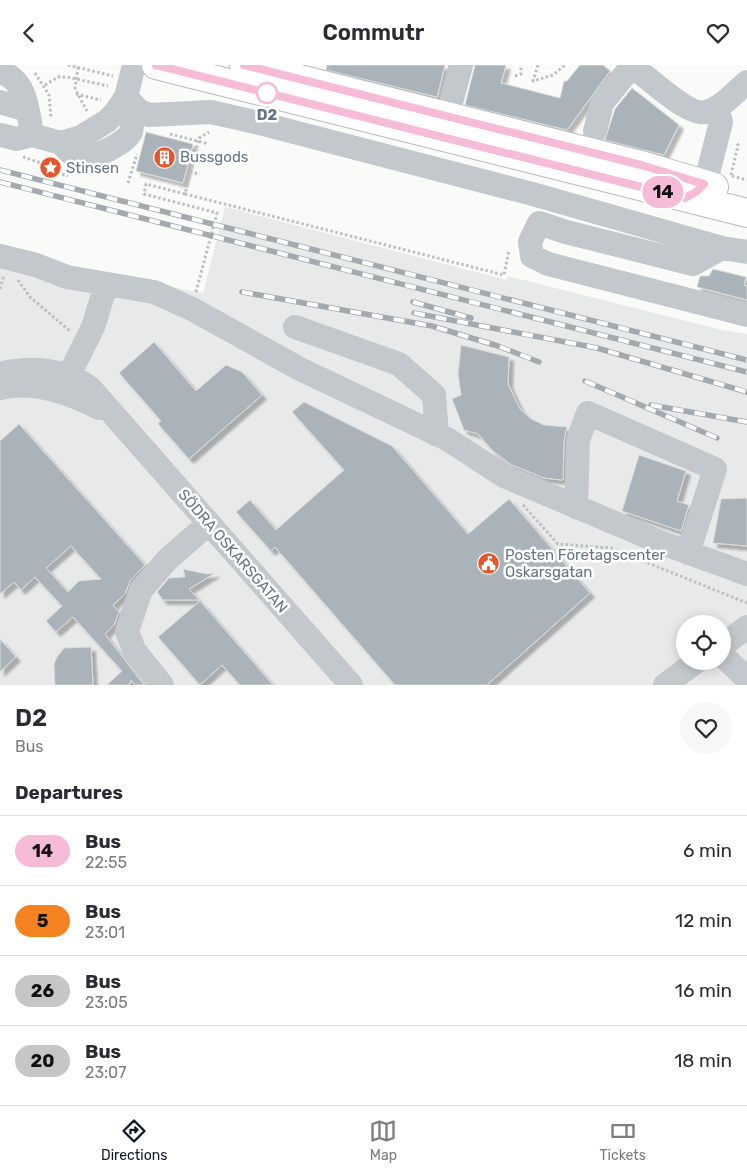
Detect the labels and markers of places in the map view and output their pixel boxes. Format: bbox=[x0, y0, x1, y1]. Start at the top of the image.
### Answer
marker: D2 bbox=[256, 82, 278, 104]
place label: D2 bbox=[257, 106, 277, 124]
building icon: Bussgods bbox=[152, 145, 176, 169]
place label: Bussgods bbox=[180, 148, 249, 166]
place icon: Stinsen bbox=[38, 156, 62, 180]
place label: Stinsen bbox=[66, 159, 119, 177]
place label: Posten Företagscenter Oskarsgatan bbox=[505, 546, 666, 581]
public building icon: Posten Företagscenter Oskarsgatan bbox=[477, 552, 501, 576]

